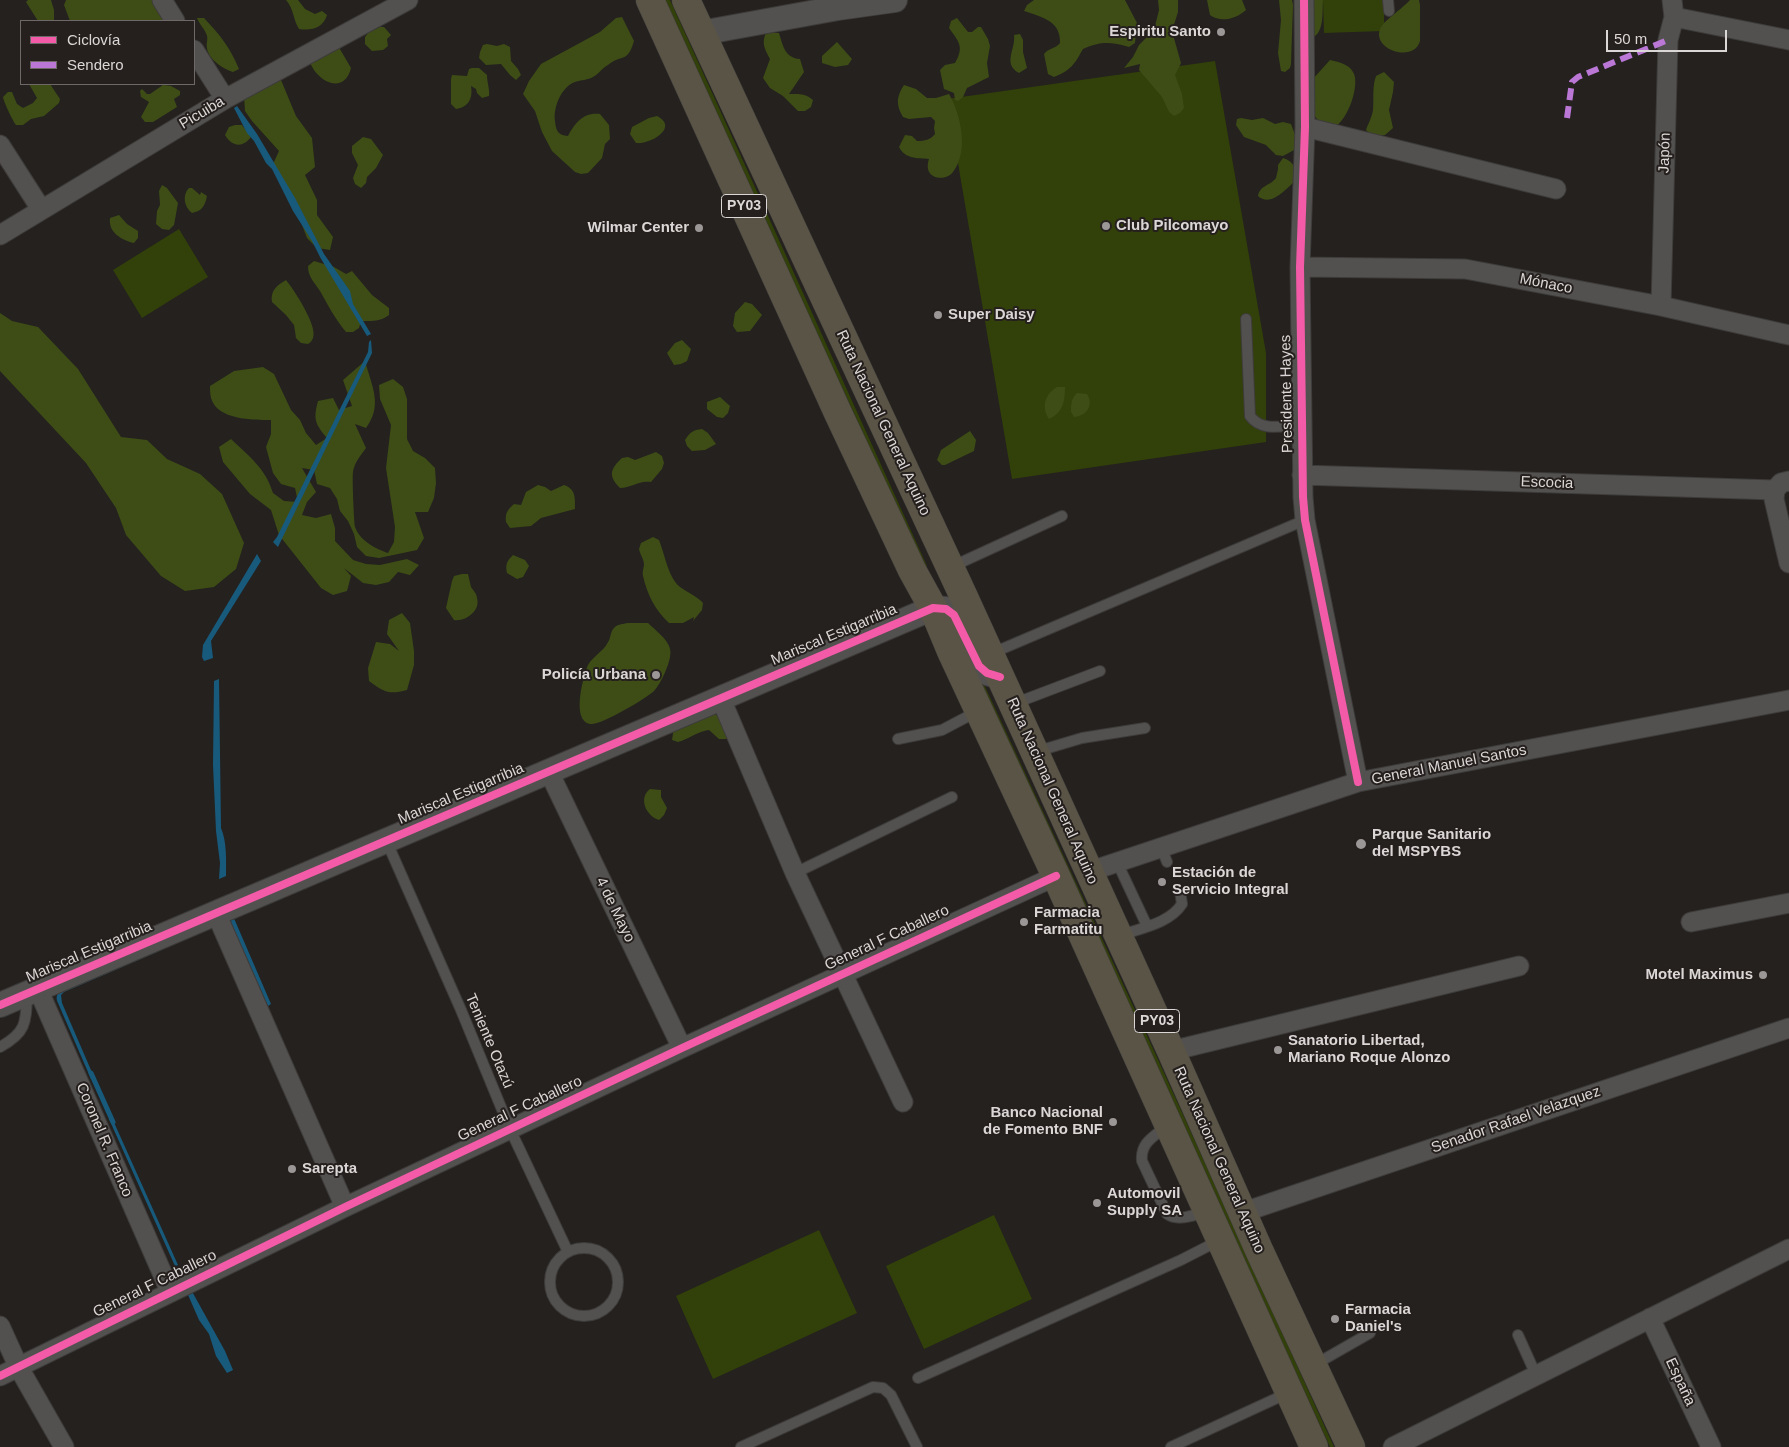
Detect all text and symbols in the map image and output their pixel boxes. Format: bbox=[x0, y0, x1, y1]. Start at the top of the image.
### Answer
legend bbox=[20, 20, 195, 85]
scale bar bbox=[1609, 20, 1730, 52]
place label: Espiritu Santo bbox=[1109, 23, 1211, 41]
marker: Espiritu Santo bbox=[1215, 26, 1227, 38]
text: 50 m bbox=[1614, 30, 1647, 47]
text: Ciclovía bbox=[67, 31, 120, 48]
text: Sendero bbox=[67, 56, 124, 73]
street label: Picuiba bbox=[176, 93, 228, 133]
street label: Japón bbox=[1655, 132, 1675, 174]
road number: PY03 bbox=[722, 195, 766, 218]
place label: Club Pilcomayo bbox=[1116, 217, 1229, 235]
place label: Wilmar Center bbox=[587, 219, 689, 237]
marker: Club Pilcomayo bbox=[1100, 220, 1112, 232]
marker: Wilmar Center bbox=[693, 222, 705, 234]
street label: Mónaco bbox=[1518, 270, 1574, 298]
place label: Super Daisy bbox=[948, 306, 1035, 324]
marker: Super Daisy bbox=[932, 309, 944, 321]
street label: Ruta Nacional General Aquino bbox=[832, 327, 934, 519]
street label: Presidente Hayes bbox=[1277, 335, 1297, 453]
street label: Escocia bbox=[1520, 473, 1574, 493]
street label: Mariscal Estigarribia bbox=[768, 600, 900, 670]
place label: Policía Urbana bbox=[542, 666, 646, 684]
marker: Policía Urbana bbox=[650, 669, 662, 681]
street label: Ruta Nacional General Aquino bbox=[1003, 695, 1101, 887]
street label: General Manuel Santos bbox=[1370, 741, 1528, 789]
street label: Mariscal Estigarribia bbox=[395, 759, 527, 829]
place label: Parque Sanitario del MSPYBS bbox=[1372, 826, 1491, 861]
marker: Parque Sanitario del MSPYBS bbox=[1354, 837, 1368, 851]
place label: Estación de Servicio Integral bbox=[1172, 864, 1289, 899]
street label: 4 de Mayo bbox=[592, 875, 638, 945]
marker: Estación de Servicio Integral bbox=[1156, 876, 1168, 888]
street label: General F Caballero bbox=[822, 901, 952, 975]
place label: Farmacia Farmatitu bbox=[1034, 904, 1102, 939]
marker: Farmacia Farmatitu bbox=[1018, 916, 1030, 928]
street label: Mariscal Estigarribia bbox=[23, 917, 155, 987]
place label: Motel Maximus bbox=[1645, 966, 1753, 984]
marker: Motel Maximus bbox=[1757, 969, 1769, 981]
street label: Teniente Otazú bbox=[461, 991, 517, 1091]
road number: PY03 bbox=[1134, 1009, 1180, 1032]
place label: Sanatorio Libertad, Mariano Roque Alonzo bbox=[1288, 1032, 1450, 1067]
marker: Sanatorio Libertad, Mariano Roque Alonzo bbox=[1272, 1044, 1284, 1056]
street label: Ruta Nacional General Aquino bbox=[1170, 1064, 1268, 1256]
street label: General F Caballero bbox=[455, 1072, 585, 1146]
street label: Coronel R. Franco bbox=[72, 1080, 136, 1200]
street label: Senador Rafael Velazquez bbox=[1429, 1083, 1603, 1157]
place label: Banco Nacional de Fomento BNF bbox=[983, 1104, 1103, 1139]
marker: Banco Nacional de Fomento BNF bbox=[1107, 1116, 1119, 1128]
place label: Sarepta bbox=[302, 1160, 357, 1178]
marker: Sarepta bbox=[286, 1163, 298, 1175]
place label: Automovil Supply SA bbox=[1107, 1185, 1182, 1220]
marker: Automovil Supply SA bbox=[1091, 1197, 1103, 1209]
street label: General F Caballero bbox=[90, 1246, 220, 1322]
place label: Farmacia Daniel's bbox=[1345, 1301, 1411, 1336]
marker: Farmacia Daniel's bbox=[1329, 1313, 1341, 1325]
street label: España bbox=[1661, 1355, 1699, 1409]

